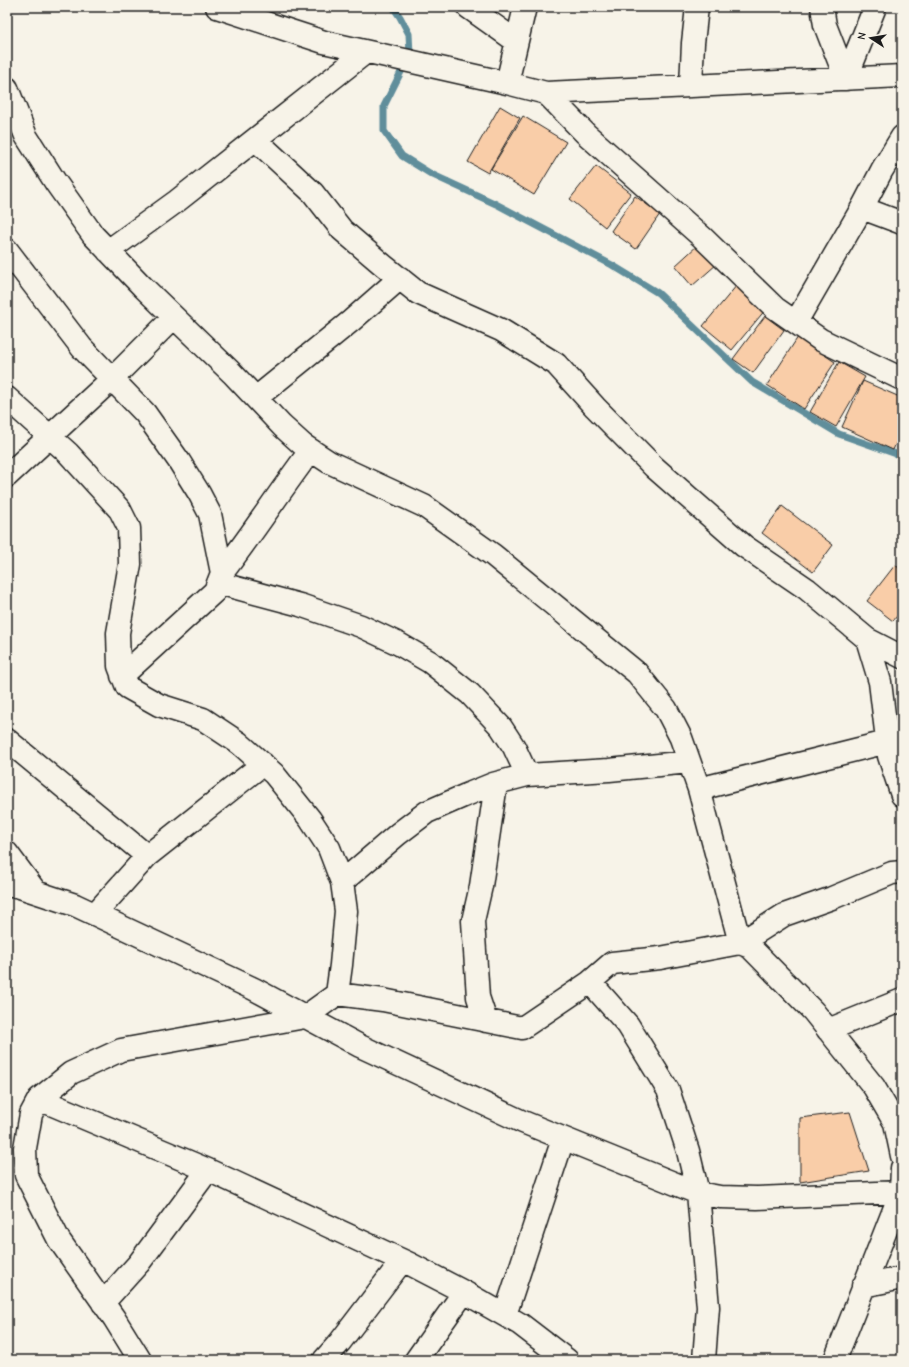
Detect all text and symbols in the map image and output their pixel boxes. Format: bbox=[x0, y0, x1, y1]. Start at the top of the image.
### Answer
north arrow bbox=[851, 18, 891, 58]
text: N bbox=[855, 31, 869, 41]

